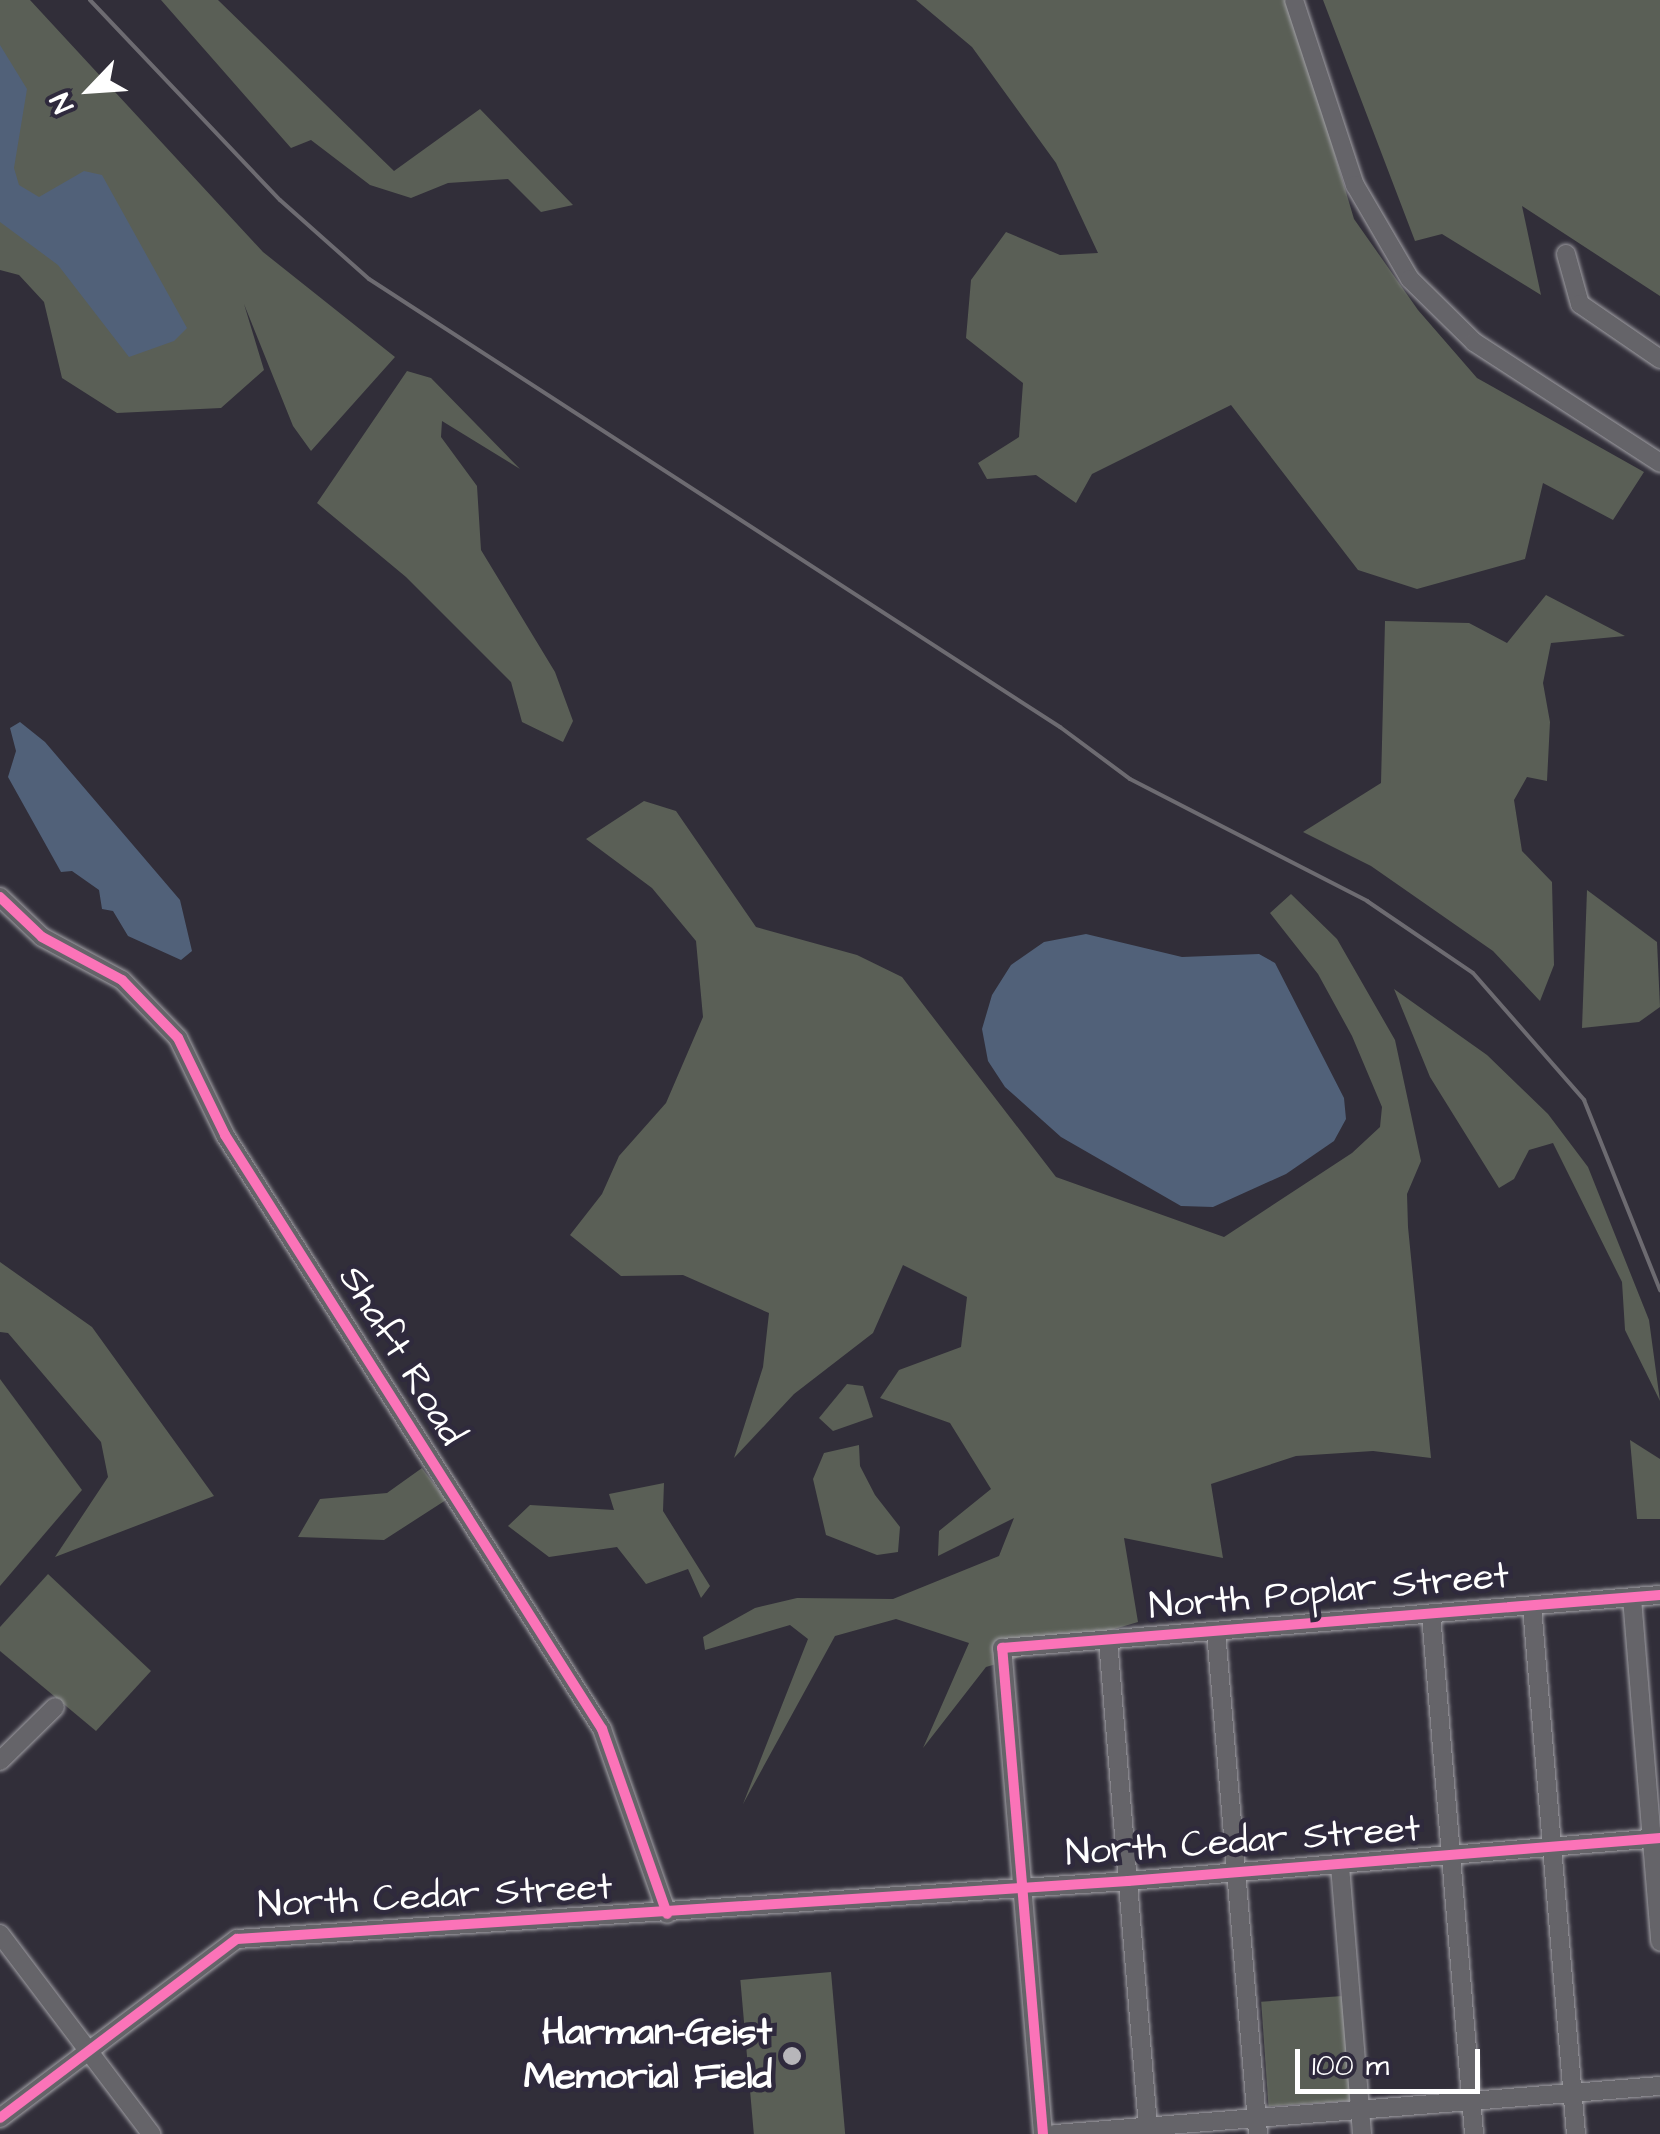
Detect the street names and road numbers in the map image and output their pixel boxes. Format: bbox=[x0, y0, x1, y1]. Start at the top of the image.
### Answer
street label: Shaft Road bbox=[328, 1258, 474, 1454]
street label: North Poplar Street bbox=[1147, 1554, 1511, 1630]
street label: North Cedar Street bbox=[1064, 1807, 1422, 1877]
street label: North Cedar Street bbox=[256, 1865, 614, 1929]

